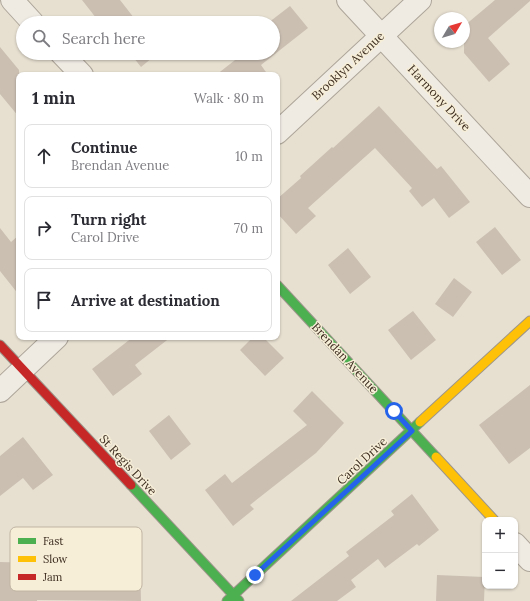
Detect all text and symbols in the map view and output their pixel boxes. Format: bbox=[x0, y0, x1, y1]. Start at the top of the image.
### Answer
north arrow bbox=[434, 12, 470, 48]
search box bbox=[16, 16, 280, 60]
icon: search bbox=[30, 27, 52, 49]
street label: Brooklyn Avenue bbox=[308, 28, 387, 103]
text: Search here bbox=[62, 29, 145, 48]
street label: Harmony Drive bbox=[405, 61, 474, 134]
text: 1 min bbox=[32, 87, 75, 109]
text: Walk · 80 m bbox=[194, 90, 264, 107]
text: Continue bbox=[71, 138, 137, 157]
icon: ahead bbox=[33, 145, 55, 167]
text: 10 m bbox=[235, 148, 263, 165]
text: Brendan Avenue bbox=[71, 157, 169, 174]
text: Turn right bbox=[71, 210, 147, 229]
icon: right bbox=[33, 217, 55, 239]
text: 70 m bbox=[234, 220, 263, 237]
text: Carol Drive bbox=[71, 229, 139, 246]
icon: arrive bbox=[33, 289, 55, 311]
text: Arrive at destination bbox=[71, 291, 220, 310]
street label: Brendan Avenue bbox=[309, 319, 382, 396]
route start bbox=[385, 402, 403, 420]
street label: St Regis Drive bbox=[96, 431, 161, 498]
street label: Carol Drive bbox=[333, 433, 390, 488]
map controls bbox=[482, 517, 518, 589]
button: + bbox=[482, 517, 518, 553]
legend bbox=[10, 527, 142, 591]
text: Fast bbox=[43, 534, 64, 548]
text: Slow bbox=[43, 552, 68, 566]
button: − bbox=[482, 553, 518, 589]
route end bbox=[246, 566, 264, 584]
text: Jam bbox=[42, 570, 63, 584]

